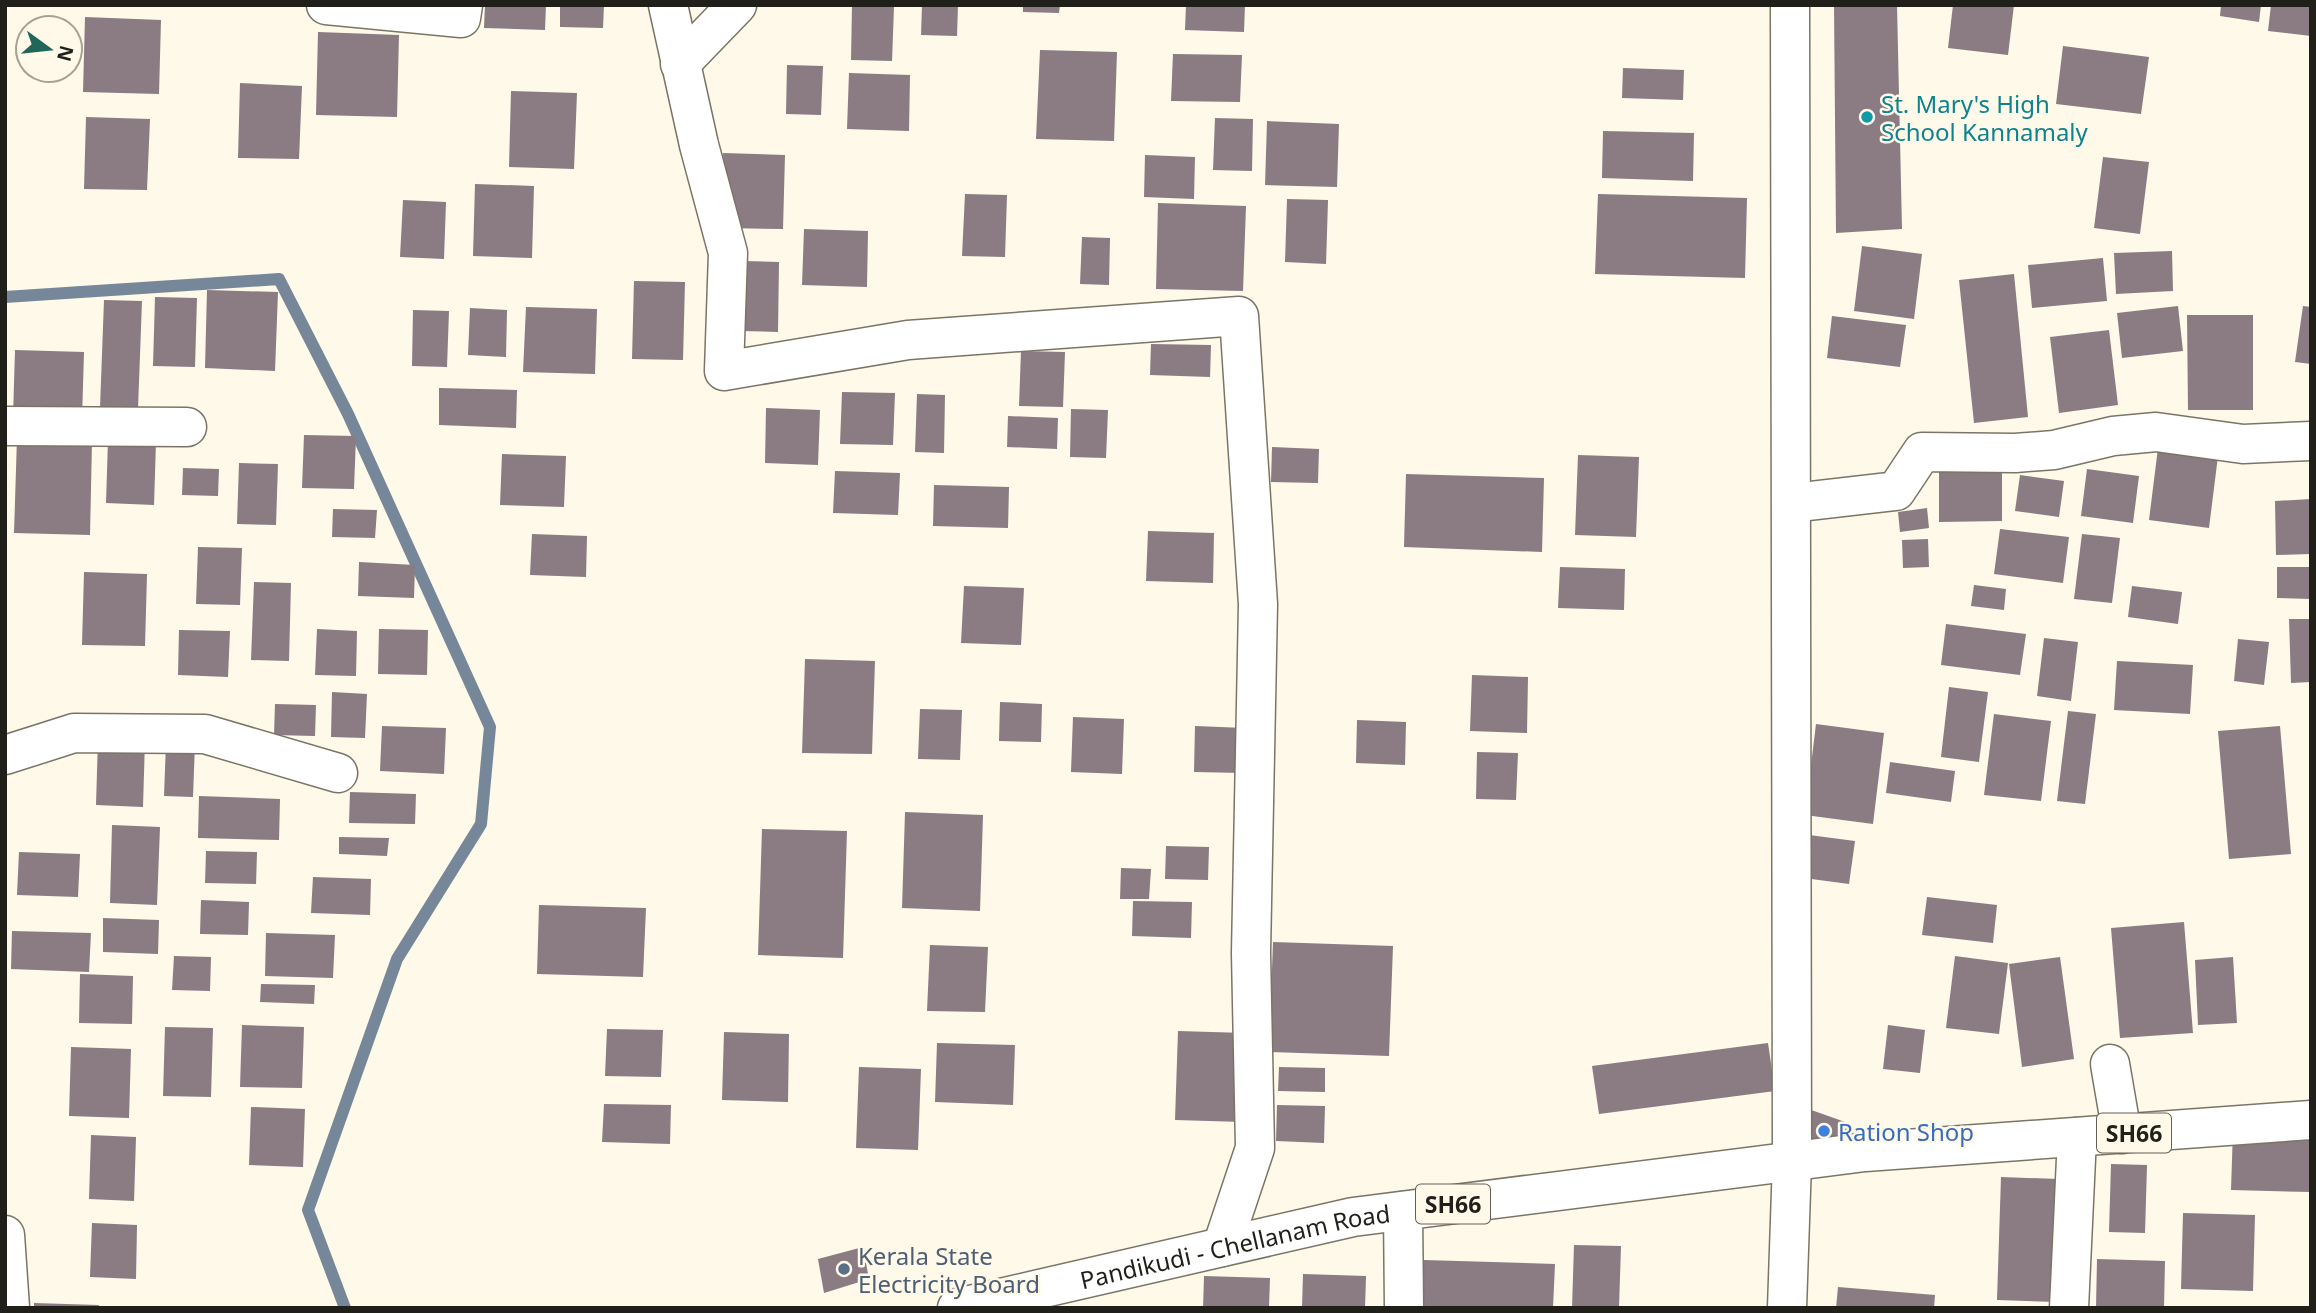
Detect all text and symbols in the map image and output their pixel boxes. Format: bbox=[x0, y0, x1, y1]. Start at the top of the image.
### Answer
north arrow bbox=[14, 14, 84, 84]
text: N bbox=[51, 43, 80, 64]
place label: St. Mary's High School Kannamaly bbox=[1881, 87, 2089, 148]
marker: St. Mary's High School Kannamaly bbox=[1859, 109, 1875, 125]
road number: SH66 bbox=[2097, 1114, 2171, 1152]
place label: Ration Shop bbox=[1838, 1115, 1974, 1148]
marker: Ration Shop bbox=[1816, 1123, 1832, 1139]
road number: SH66 bbox=[1416, 1184, 1490, 1224]
street label: Pandikudi - Chellanam Road bbox=[1077, 1196, 1392, 1296]
place label: Kerala State Electricity Board bbox=[858, 1239, 1040, 1300]
marker: Kerala State Electricity Board bbox=[836, 1261, 852, 1277]

